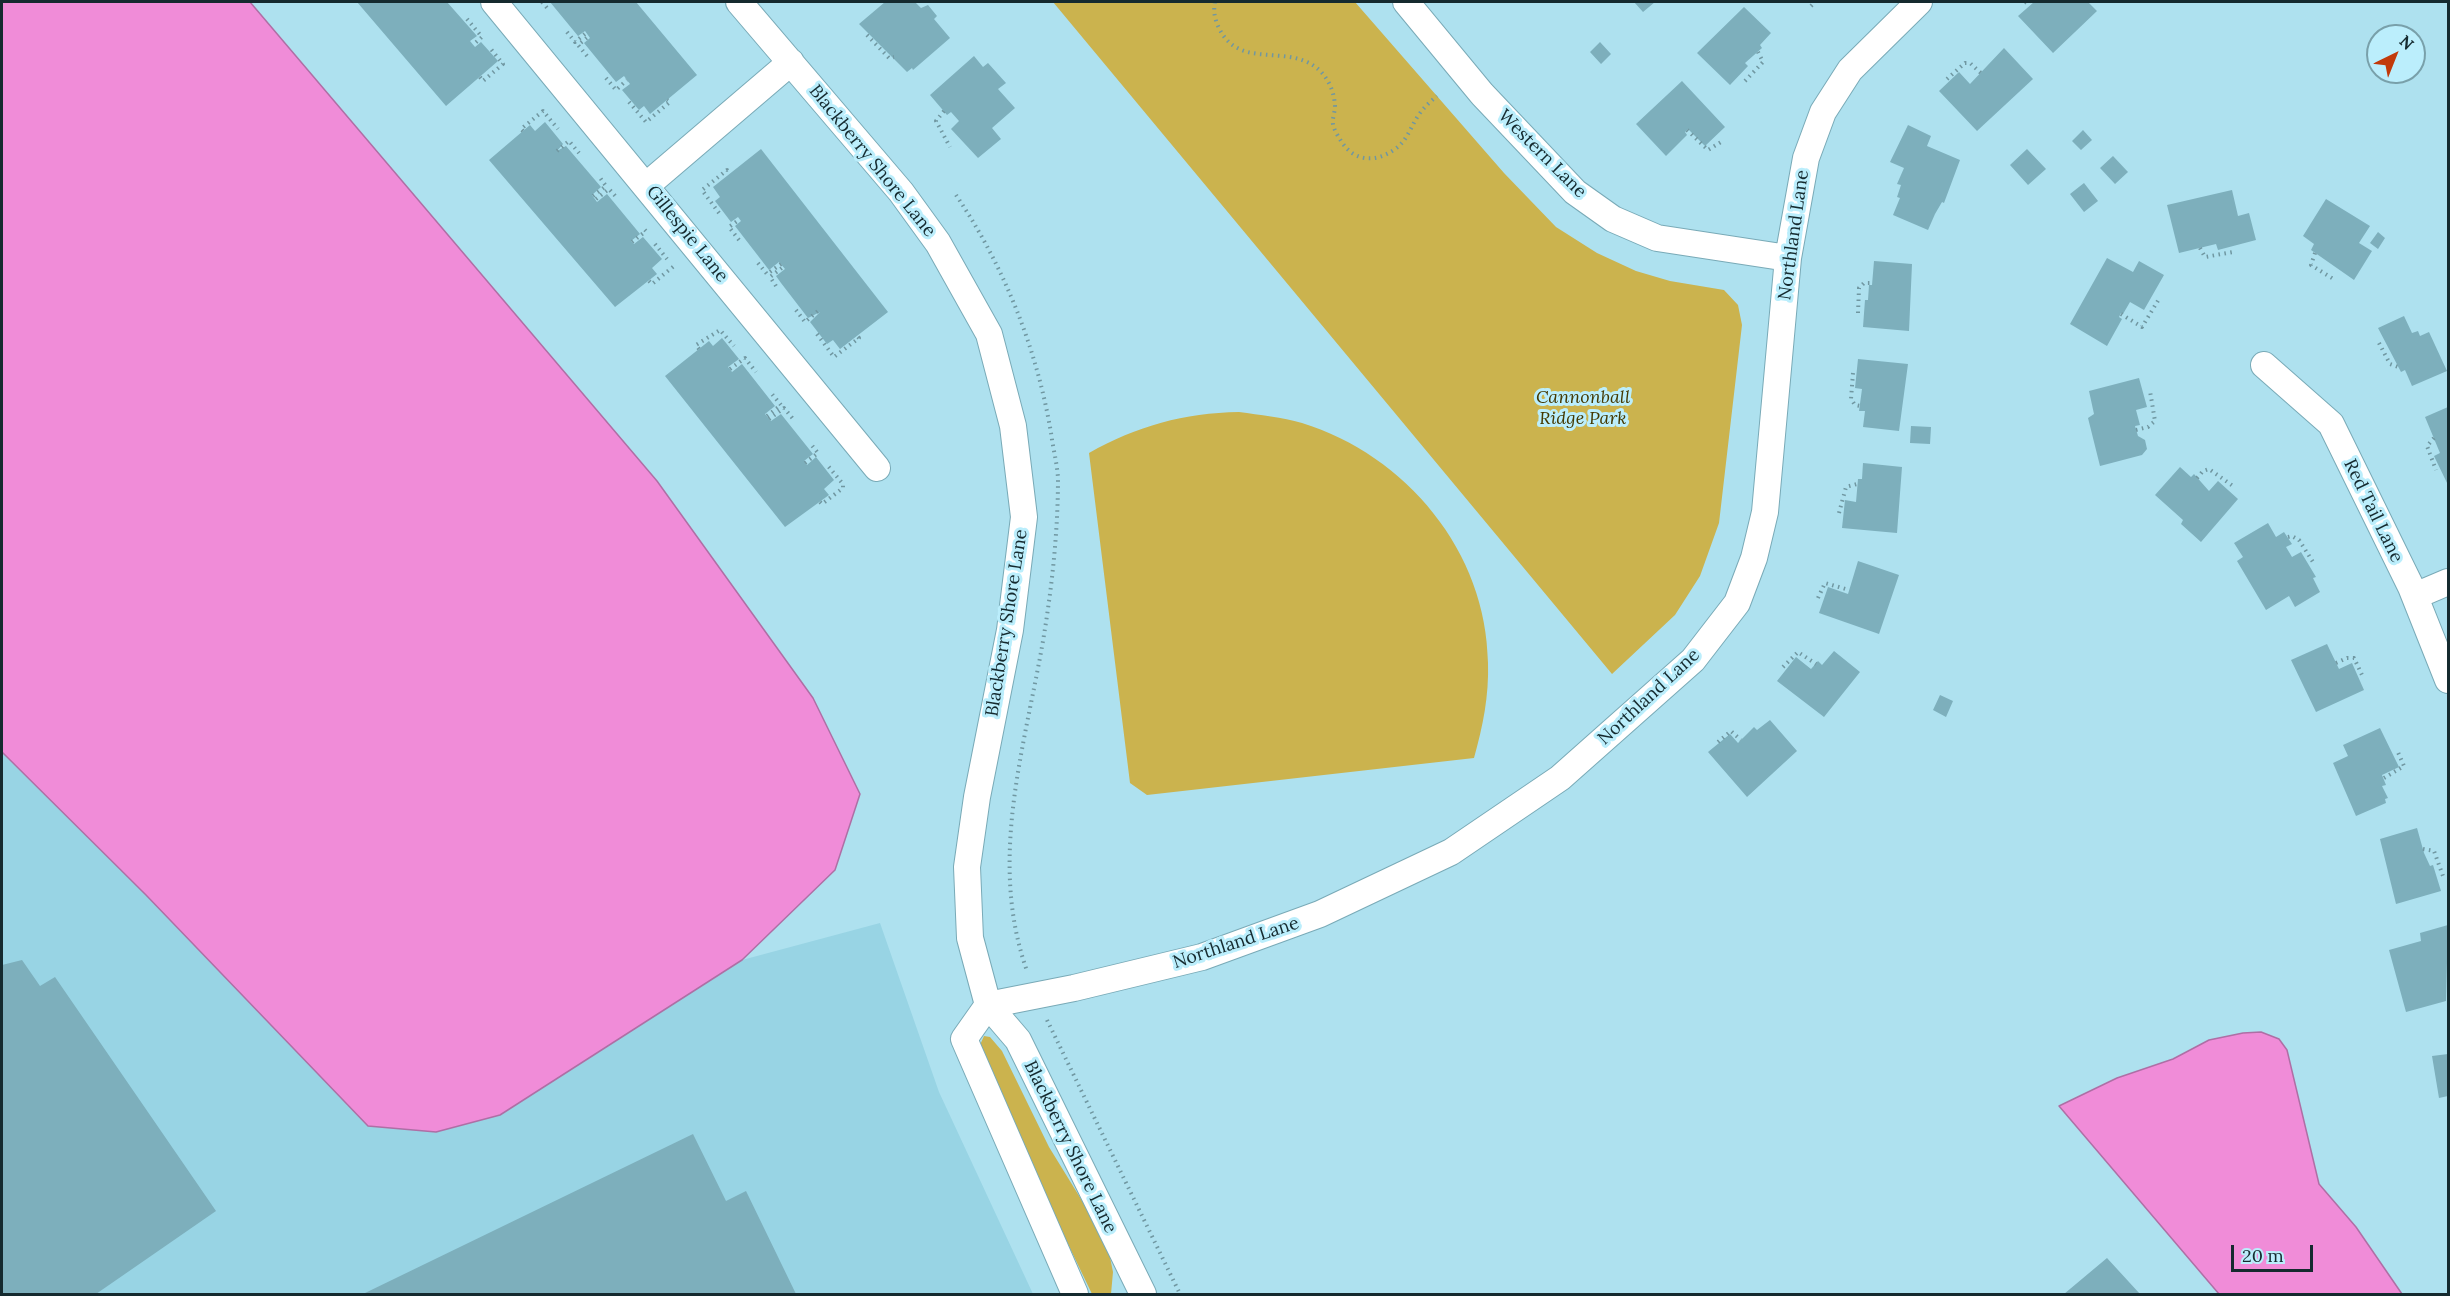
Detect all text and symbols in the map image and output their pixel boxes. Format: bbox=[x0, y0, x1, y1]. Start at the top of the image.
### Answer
north arrow bbox=[2366, 24, 2426, 84]
text: N bbox=[2396, 31, 2418, 54]
street label: Blackberry Shore Lane bbox=[804, 81, 940, 241]
street label: Western Lane bbox=[1493, 105, 1591, 203]
street label: Northland Lane bbox=[1774, 169, 1814, 301]
street label: Gillespie Lane bbox=[642, 181, 732, 287]
park label: Cannonball Ridge Park bbox=[1536, 387, 1630, 430]
street label: Red Tail Lane bbox=[2339, 456, 2407, 566]
street label: Blackberry Shore Lane bbox=[982, 528, 1032, 718]
street label: Northland Lane bbox=[1594, 644, 1704, 750]
street label: Northland Lane bbox=[1170, 912, 1302, 974]
street label: Blackberry Shore Lane bbox=[1019, 1057, 1121, 1237]
scale bar bbox=[2234, 1233, 2316, 1271]
text: 20 m bbox=[2242, 1244, 2284, 1267]

